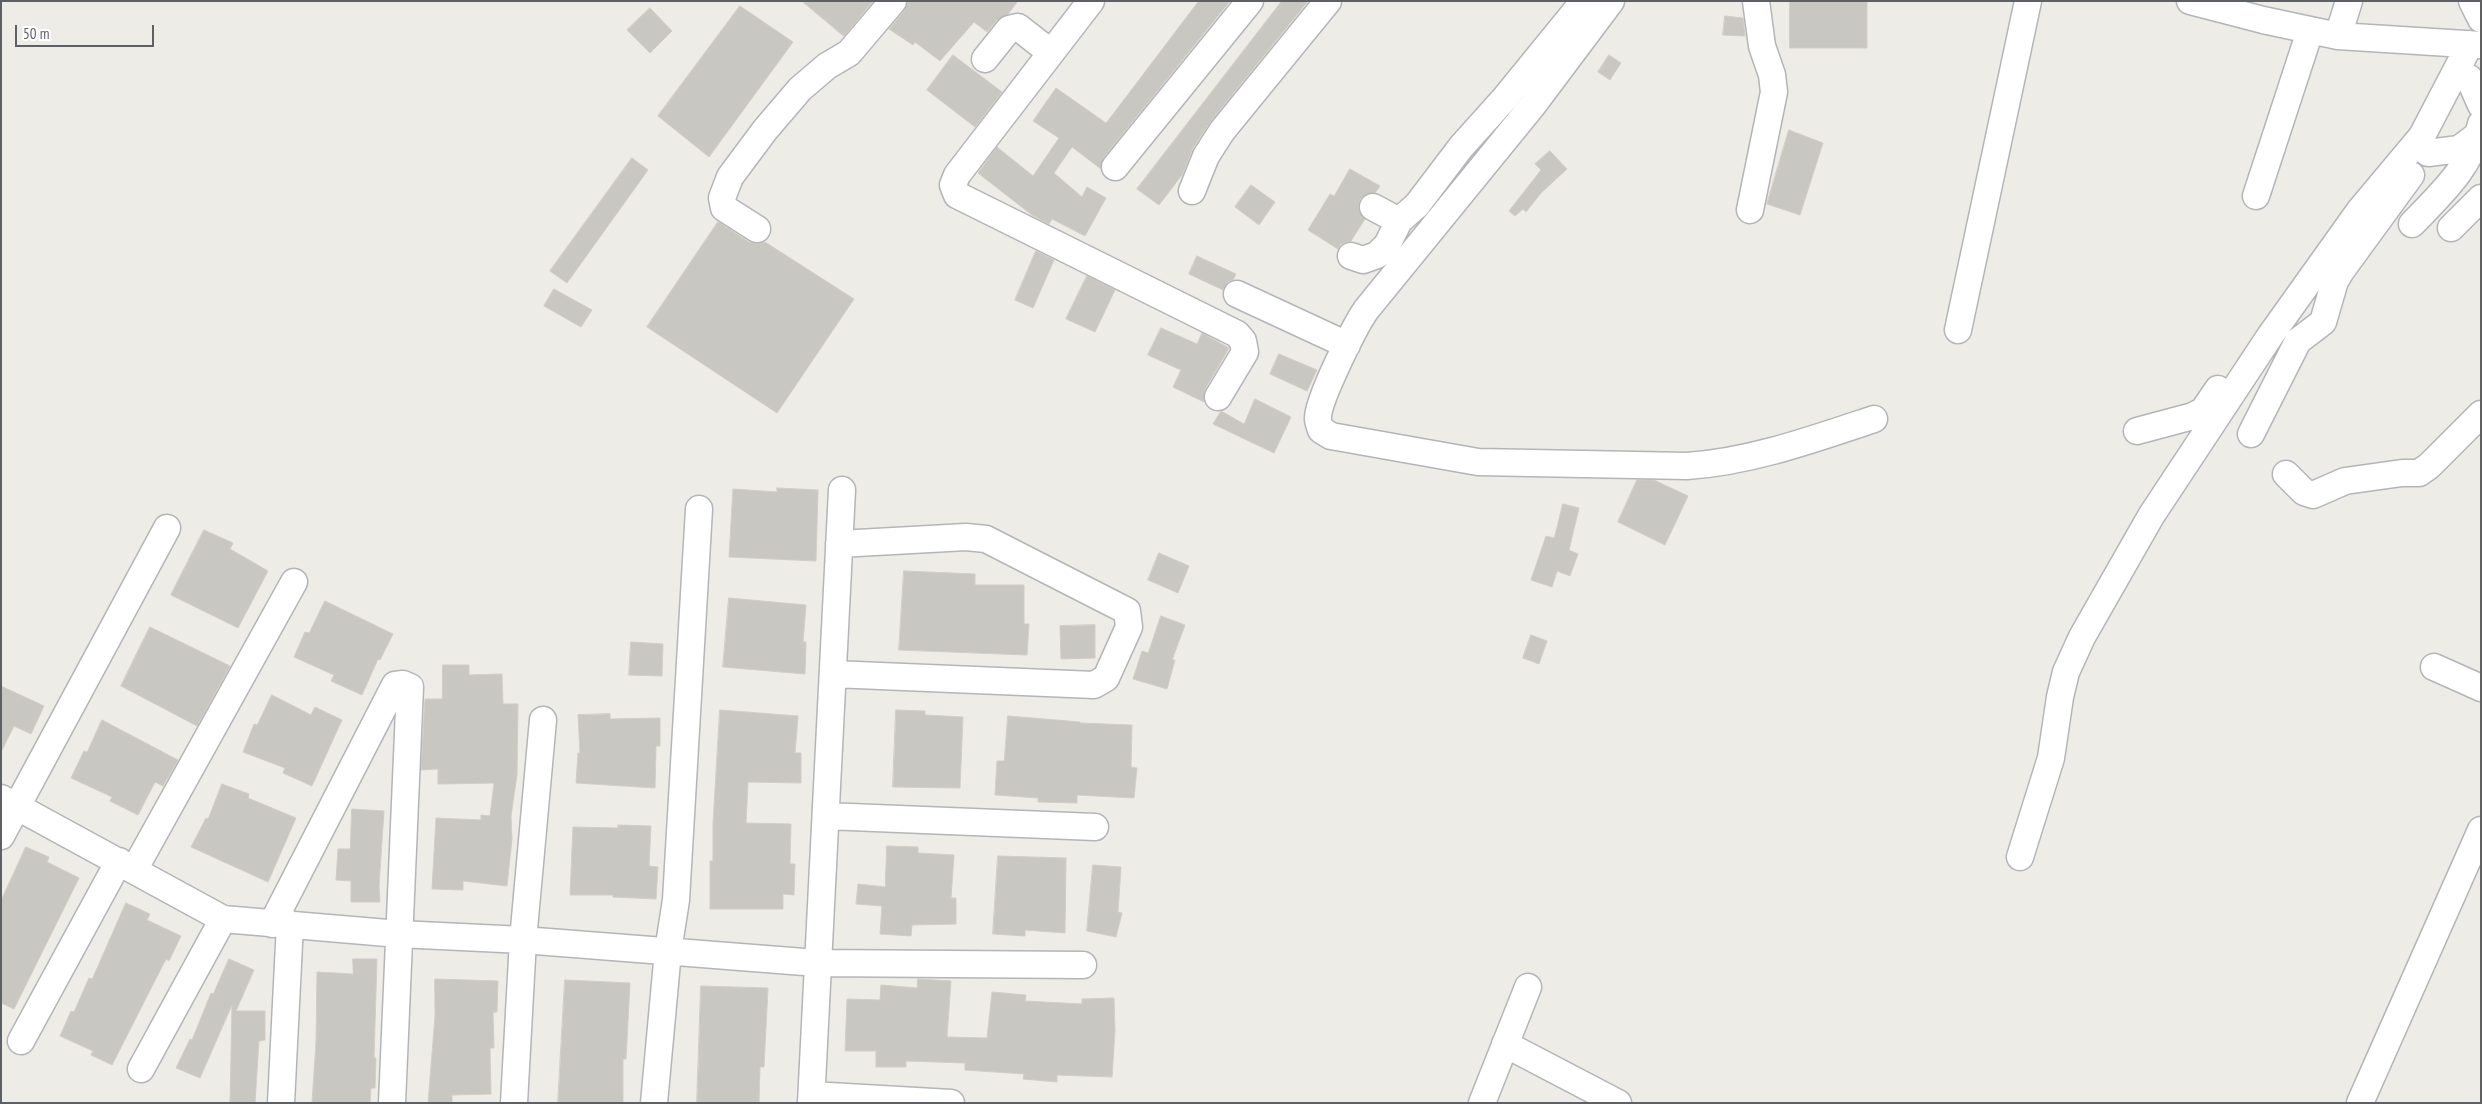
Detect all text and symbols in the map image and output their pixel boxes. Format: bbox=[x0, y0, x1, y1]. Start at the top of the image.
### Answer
scale bar bbox=[18, 15, 156, 47]
text: 50 m bbox=[23, 24, 49, 43]

